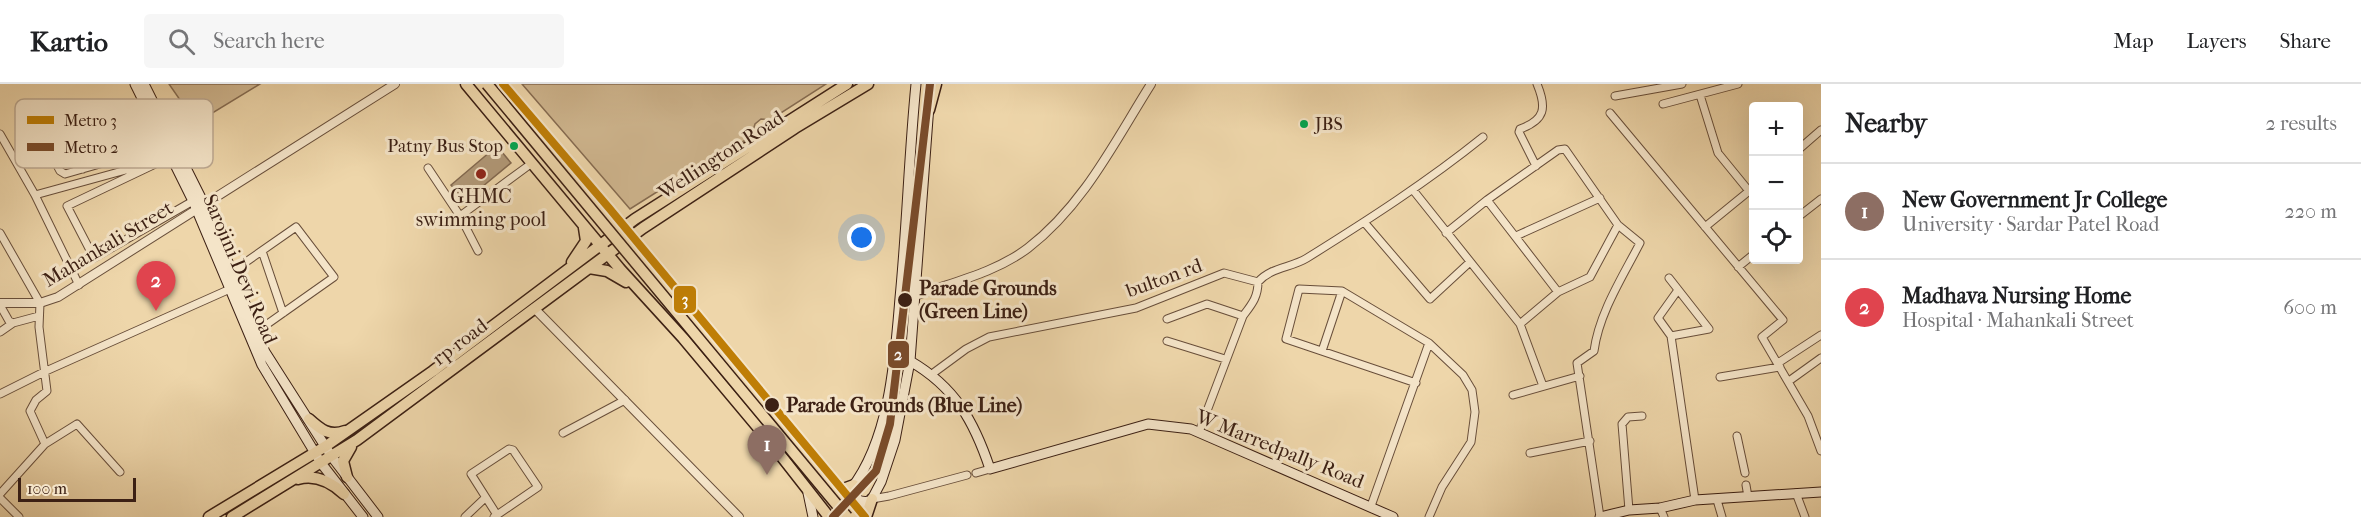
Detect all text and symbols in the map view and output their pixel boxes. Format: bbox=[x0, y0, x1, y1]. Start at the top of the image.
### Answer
search box bbox=[144, 14, 564, 68]
text: Kartio bbox=[30, 25, 108, 58]
icon: search bbox=[165, 25, 198, 58]
text: Search here bbox=[213, 28, 325, 54]
text: Map bbox=[2113, 29, 2154, 53]
text: Layers bbox=[2187, 29, 2246, 53]
text: Share bbox=[2279, 29, 2331, 53]
legend bbox=[15, 99, 213, 168]
map controls bbox=[1749, 102, 1803, 264]
button: + bbox=[1749, 102, 1803, 156]
street label: Wellington Road bbox=[653, 105, 789, 205]
text: Nearby bbox=[1845, 108, 1927, 139]
text: Metro 3 bbox=[64, 111, 117, 130]
text: 2 results bbox=[2266, 112, 2337, 135]
place label: JBS bbox=[1313, 114, 1343, 135]
marker: JBS bbox=[1298, 118, 1310, 130]
place label: Patny Bus Stop bbox=[387, 136, 503, 157]
text: Metro 2 bbox=[64, 138, 119, 157]
marker: Patny Bus Stop bbox=[508, 140, 520, 152]
button: − bbox=[1749, 156, 1803, 210]
marker: GHMC swimming pool bbox=[474, 167, 488, 181]
place label: GHMC swimming pool bbox=[416, 185, 547, 231]
text: New Government Jr College bbox=[1902, 187, 2167, 213]
street label: Sarojini Devi Road bbox=[198, 191, 282, 348]
street label: Mahankali Street bbox=[39, 196, 177, 292]
text: 1 bbox=[1861, 200, 1868, 223]
text: 220 m bbox=[2284, 200, 2337, 223]
button: locate bbox=[1749, 210, 1803, 264]
text: University · Sardar Patel Road bbox=[1902, 213, 2160, 236]
your location bbox=[847, 223, 876, 252]
street label: bulton rd bbox=[1122, 253, 1206, 303]
pin: 2 bbox=[136, 262, 176, 311]
place label: Parade Grounds (Green Line) bbox=[919, 277, 1057, 323]
text: Madhava Nursing Home bbox=[1902, 283, 2131, 309]
line badge: 3 bbox=[673, 285, 697, 314]
text: 3 bbox=[682, 290, 688, 310]
marker: Parade Grounds (Green Line) bbox=[896, 291, 914, 309]
text: 2 bbox=[1859, 296, 1870, 319]
text: 600 m bbox=[2283, 296, 2337, 319]
text: Hospital · Mahankali Street bbox=[1902, 309, 2134, 332]
street label: rp road bbox=[428, 313, 493, 370]
line badge: 2 bbox=[887, 340, 910, 369]
text: 2 bbox=[894, 345, 902, 364]
place label: Parade Grounds (Blue Line) bbox=[786, 394, 1022, 417]
marker: Parade Grounds (Blue Line) bbox=[763, 396, 781, 414]
street label: W Marredpally Road bbox=[1192, 404, 1368, 494]
pin: 1 bbox=[748, 426, 786, 475]
scale bar bbox=[18, 475, 136, 502]
text: 100 m bbox=[27, 479, 67, 498]

